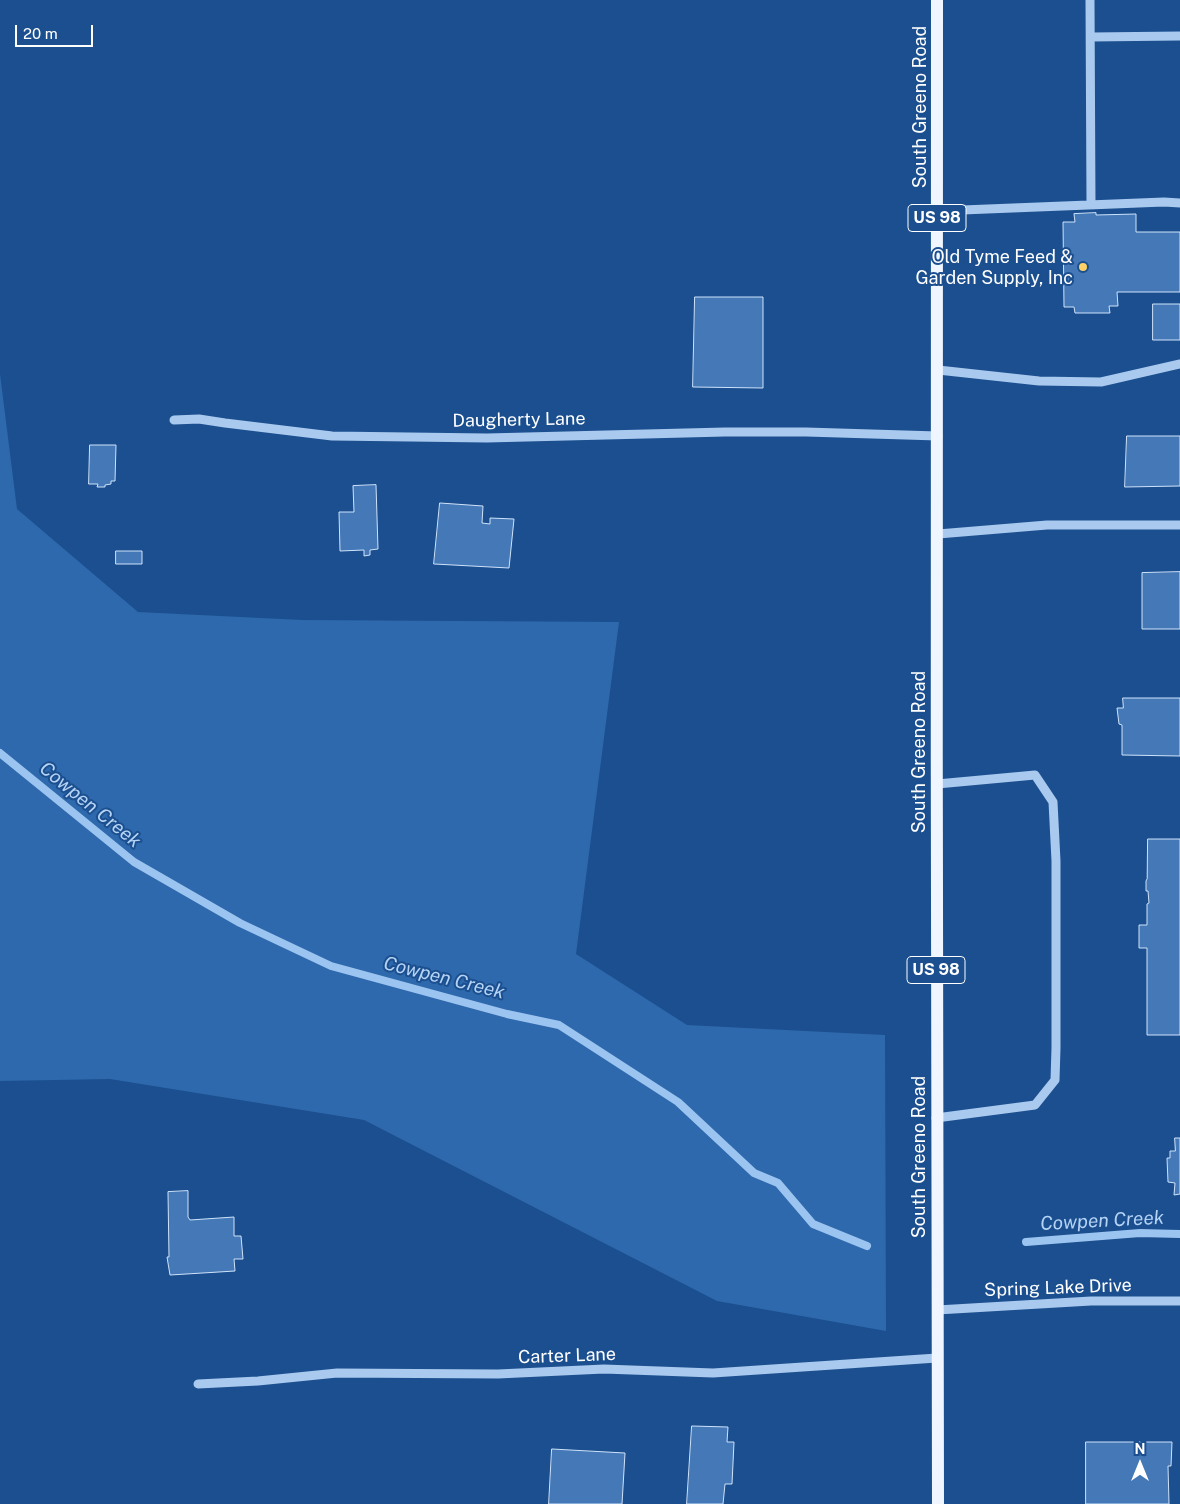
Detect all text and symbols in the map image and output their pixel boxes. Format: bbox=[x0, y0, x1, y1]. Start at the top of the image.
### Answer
scale bar bbox=[18, 15, 95, 47]
text: 20 m bbox=[23, 25, 58, 42]
street label: South Greeno Road bbox=[909, 26, 931, 188]
road number: US 98 bbox=[908, 204, 966, 232]
place label: Old Tyme Feed & Garden Supply, Inc bbox=[915, 246, 1073, 288]
marker: Old Tyme Feed & Garden Supply, Inc bbox=[1077, 261, 1089, 273]
street label: Daugherty Lane bbox=[452, 408, 586, 432]
street label: South Greeno Road bbox=[908, 671, 930, 833]
water label: Cowpen Creek bbox=[35, 757, 145, 853]
water label: Cowpen Creek bbox=[381, 952, 507, 1004]
road number: US 98 bbox=[907, 956, 965, 984]
street label: South Greeno Road bbox=[908, 1076, 930, 1238]
water label: Cowpen Creek bbox=[1039, 1206, 1165, 1236]
street label: Spring Lake Drive bbox=[984, 1275, 1132, 1301]
street label: Carter Lane bbox=[518, 1343, 616, 1369]
north arrow bbox=[1115, 1439, 1165, 1489]
text: N bbox=[1135, 1441, 1145, 1457]

